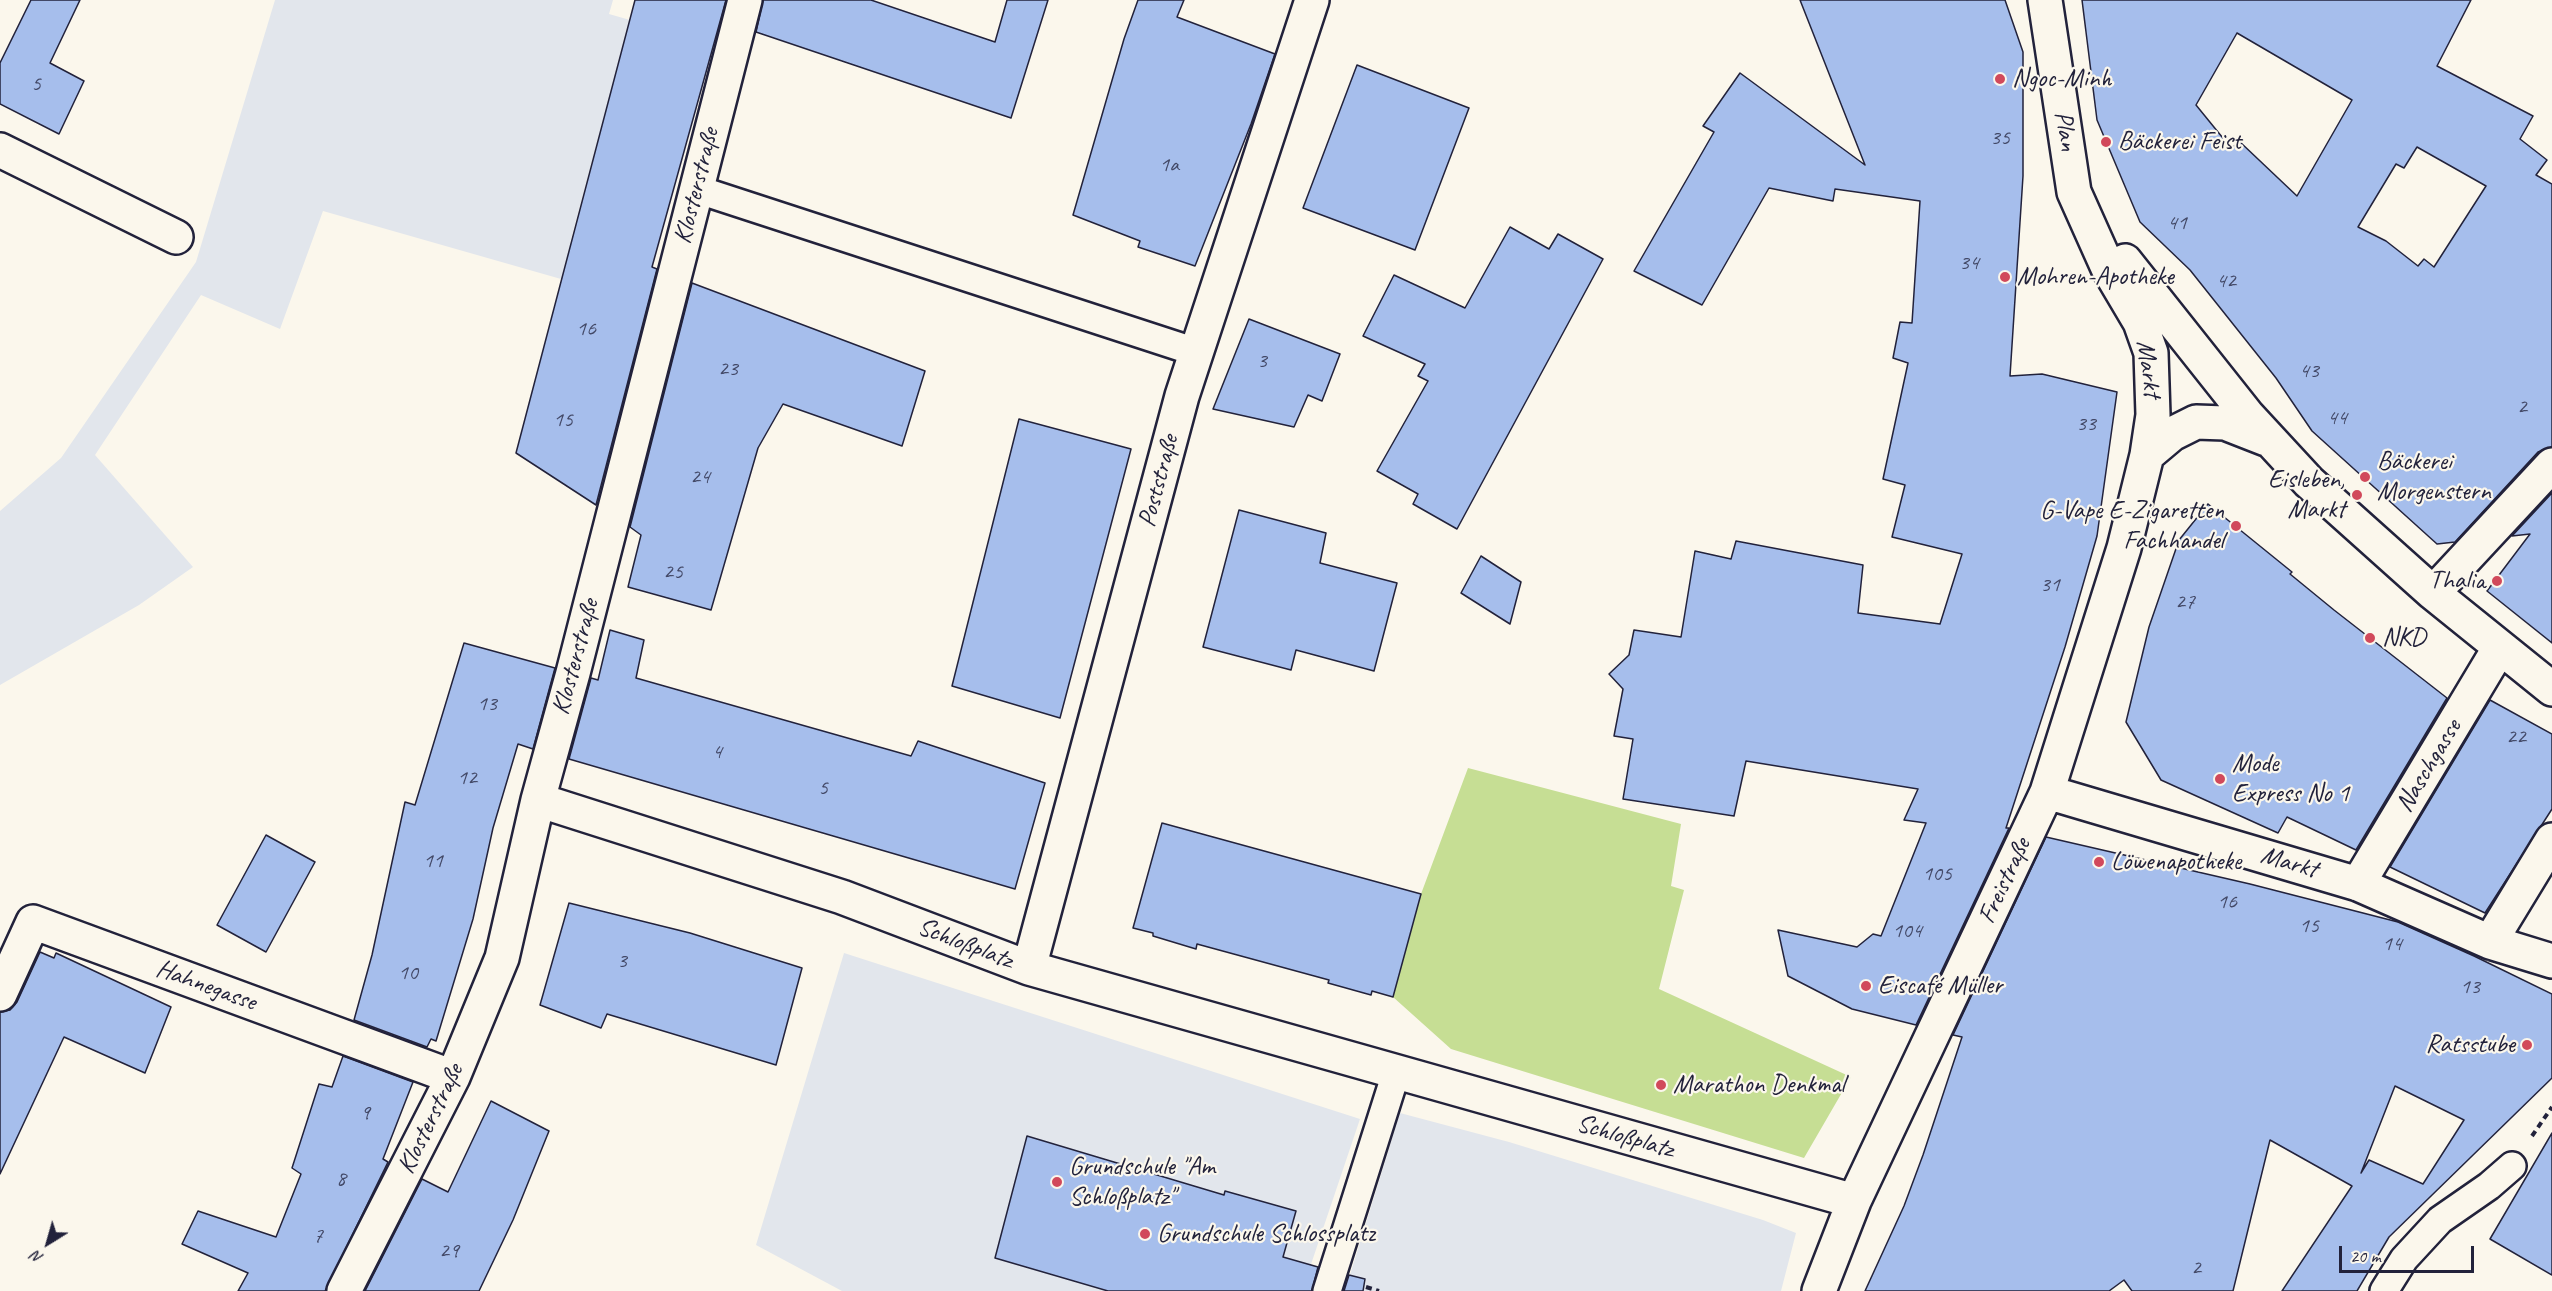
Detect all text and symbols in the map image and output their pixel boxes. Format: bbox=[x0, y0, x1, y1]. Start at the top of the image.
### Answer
place label: Ngoc-Minh bbox=[2012, 63, 2111, 95]
house number: 5 bbox=[31, 71, 41, 97]
marker: Ngoc-Minh bbox=[1993, 72, 2007, 86]
street label: Plan bbox=[2046, 109, 2084, 153]
street label: Klosterstraße bbox=[668, 125, 726, 247]
house number: 35 bbox=[1990, 125, 2010, 151]
place label: Bäckerei Feist bbox=[2118, 126, 2241, 158]
marker: Bäckerei Feist bbox=[2099, 135, 2113, 149]
house number: 1a bbox=[1159, 152, 1179, 178]
house number: 41 bbox=[2167, 210, 2187, 236]
house number: 34 bbox=[1959, 250, 1979, 276]
place label: Mohren-Apotheke bbox=[2017, 261, 2174, 293]
house number: 42 bbox=[2216, 268, 2236, 294]
marker: Mohren-Apotheke bbox=[1998, 270, 2012, 284]
house number: 16 bbox=[576, 316, 596, 342]
street label: Markt bbox=[2129, 338, 2167, 400]
house number: 3 bbox=[1257, 348, 1267, 374]
house number: 23 bbox=[718, 356, 738, 382]
house number: 43 bbox=[2299, 358, 2319, 384]
house number: 2 bbox=[2517, 394, 2527, 420]
house number: 44 bbox=[2327, 405, 2347, 431]
house number: 15 bbox=[553, 407, 573, 433]
house number: 33 bbox=[2076, 411, 2096, 437]
street label: Poststraße bbox=[1132, 432, 1186, 530]
place label: Bäckerei Morgenstern bbox=[2377, 446, 2491, 508]
house number: 24 bbox=[690, 464, 710, 490]
place label: Eisleben, Markt bbox=[2268, 464, 2345, 526]
marker: Bäckerei Morgenstern bbox=[2358, 470, 2372, 484]
marker: Eisleben, Markt bbox=[2350, 488, 2364, 502]
place label: G-Vape E-Zigaretten Fachhandel bbox=[2040, 495, 2224, 556]
marker: G-Vape E-Zigaretten Fachhandel bbox=[2229, 519, 2243, 533]
house number: 25 bbox=[663, 559, 683, 585]
place label: Thalia bbox=[2429, 565, 2485, 597]
house number: 31 bbox=[2040, 572, 2060, 598]
marker: Thalia bbox=[2490, 574, 2504, 588]
house number: 27 bbox=[2175, 589, 2195, 615]
street label: Klosterstraße bbox=[546, 596, 606, 718]
place label: NKD bbox=[2382, 622, 2425, 654]
marker: NKD bbox=[2363, 631, 2377, 645]
house number: 13 bbox=[477, 691, 497, 717]
street label: Naschgasse bbox=[2389, 714, 2469, 818]
house number: 22 bbox=[2506, 724, 2526, 750]
house number: 4 bbox=[712, 739, 722, 765]
place label: Mode Express No 1 bbox=[2232, 748, 2349, 810]
house number: 12 bbox=[457, 765, 477, 791]
marker: Mode Express No 1 bbox=[2213, 772, 2227, 786]
house number: 5 bbox=[818, 775, 828, 801]
street label: Freistraße bbox=[1972, 833, 2038, 929]
street label: Markt bbox=[2257, 840, 2321, 886]
place label: Löwenapotheke bbox=[2111, 846, 2241, 878]
house number: 11 bbox=[423, 848, 443, 874]
marker: Löwenapotheke bbox=[2092, 855, 2106, 869]
house number: 105 bbox=[1922, 861, 1952, 887]
house number: 16 bbox=[2217, 889, 2237, 915]
street label: Schloßplatz bbox=[913, 912, 1017, 976]
house number: 15 bbox=[2299, 913, 2319, 939]
house number: 104 bbox=[1892, 918, 1922, 944]
house number: 14 bbox=[2382, 931, 2402, 957]
house number: 3 bbox=[617, 948, 627, 974]
street label: Hahnegasse bbox=[152, 954, 260, 1018]
house number: 10 bbox=[398, 960, 418, 986]
place label: Eiscafé Müller bbox=[1878, 970, 2002, 1002]
house number: 13 bbox=[2460, 974, 2480, 1000]
marker: Eiscafé Müller bbox=[1859, 979, 1873, 993]
place label: Ratsstube bbox=[2426, 1029, 2515, 1061]
marker: Ratsstube bbox=[2520, 1038, 2534, 1052]
street label: Klosterstraße bbox=[391, 1059, 471, 1179]
place label: Marathon Denkmal bbox=[1673, 1069, 1845, 1101]
marker: Marathon Denkmal bbox=[1654, 1078, 1668, 1092]
house number: 9 bbox=[360, 1100, 370, 1126]
street label: Schloßplatz bbox=[1573, 1108, 1677, 1166]
place label: Grundschule "Am Schloßplatz" bbox=[1069, 1151, 1215, 1212]
house number: 8 bbox=[336, 1166, 346, 1192]
marker: Grundschule "Am Schloßplatz" bbox=[1050, 1175, 1064, 1189]
north arrow bbox=[18, 1213, 78, 1273]
place label: Grundschule Schlossplatz bbox=[1157, 1218, 1375, 1250]
house number: 7 bbox=[313, 1223, 323, 1249]
marker: Grundschule Schlossplatz bbox=[1138, 1227, 1152, 1241]
scale bar bbox=[2342, 1234, 2477, 1272]
house number: 29 bbox=[439, 1238, 459, 1264]
text: 20 m bbox=[2350, 1245, 2381, 1267]
text: N bbox=[27, 1246, 47, 1268]
house number: 2 bbox=[2191, 1255, 2201, 1281]

